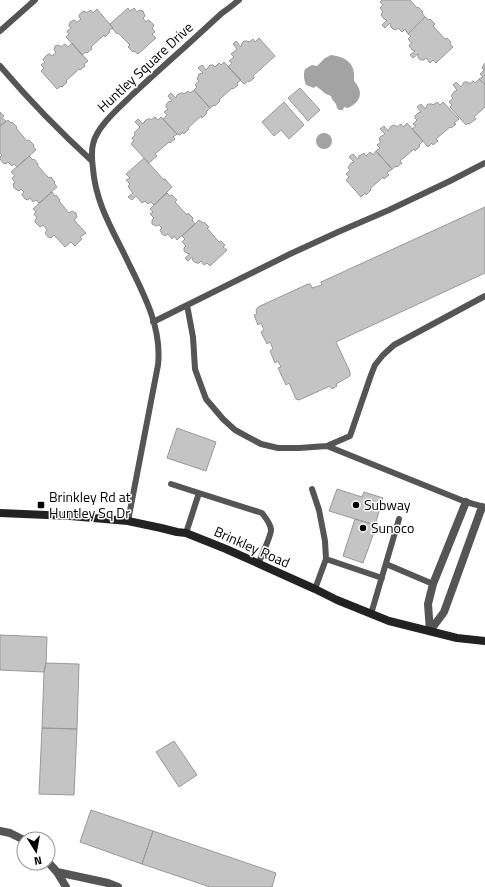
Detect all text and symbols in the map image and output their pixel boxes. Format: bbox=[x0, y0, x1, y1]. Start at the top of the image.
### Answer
street label: Huntley Square Drive bbox=[92, 17, 197, 117]
place label: Brinkley Rd at Huntley Sq Dr bbox=[49, 486, 131, 523]
place label: Subway bbox=[364, 494, 411, 515]
marker: Brinkley Rd at Huntley Sq Dr bbox=[36, 500, 46, 510]
marker: Subway bbox=[351, 500, 361, 510]
place label: Sunoco bbox=[371, 517, 414, 538]
street label: Brinkley Road bbox=[211, 520, 294, 573]
marker: Sunoco bbox=[358, 523, 368, 533]
north arrow bbox=[16, 831, 56, 871]
text: N bbox=[33, 852, 43, 869]

